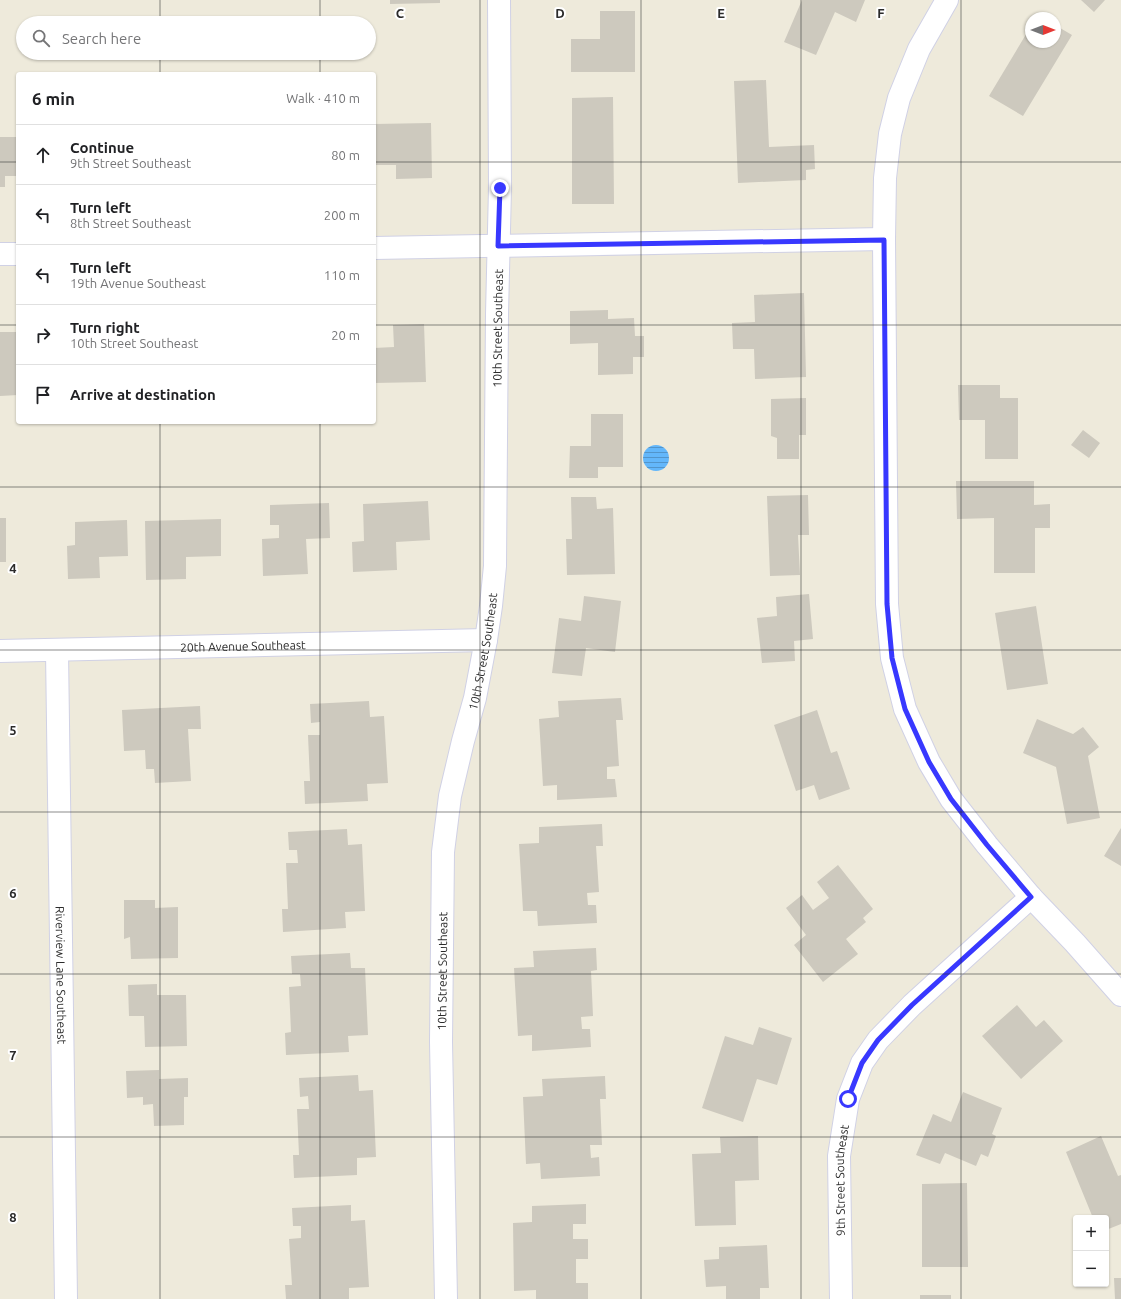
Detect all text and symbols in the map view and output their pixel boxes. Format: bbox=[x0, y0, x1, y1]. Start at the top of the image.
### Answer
text: C bbox=[396, 6, 405, 20]
text: D bbox=[555, 6, 565, 20]
text: E bbox=[717, 6, 725, 20]
text: F bbox=[877, 6, 885, 20]
north arrow bbox=[1025, 12, 1061, 48]
search box bbox=[16, 16, 376, 60]
icon: search bbox=[30, 27, 52, 49]
text: Search here bbox=[62, 30, 141, 47]
text: 6 min bbox=[32, 89, 75, 108]
text: Walk · 410 m bbox=[286, 91, 360, 105]
text: Continue bbox=[70, 139, 134, 156]
icon: ahead bbox=[32, 144, 54, 166]
text: 80 m bbox=[331, 148, 360, 162]
text: 9th Street Southeast bbox=[70, 156, 191, 170]
route end bbox=[491, 179, 509, 197]
text: Turn left bbox=[70, 199, 131, 216]
icon: left bbox=[32, 204, 54, 226]
text: 200 m bbox=[324, 208, 360, 222]
text: 8th Street Southeast bbox=[70, 216, 191, 230]
text: Turn left bbox=[70, 259, 131, 276]
icon: left bbox=[32, 264, 54, 286]
text: 110 m bbox=[324, 268, 360, 282]
street label: 10th Street Southeast bbox=[490, 269, 505, 388]
text: 19th Avenue Southeast bbox=[70, 276, 206, 290]
text: Turn right bbox=[70, 319, 140, 336]
icon: right bbox=[32, 324, 54, 346]
text: 20 m bbox=[331, 328, 360, 342]
text: 10th Street Southeast bbox=[70, 336, 198, 350]
icon: arrive bbox=[32, 384, 54, 406]
text: Arrive at destination bbox=[70, 386, 216, 403]
text: 4 bbox=[9, 561, 17, 575]
street label: 10th Street Southeast bbox=[466, 592, 499, 711]
street label: 20th Avenue Southeast bbox=[180, 638, 306, 653]
text: 5 bbox=[9, 723, 17, 737]
text: 6 bbox=[9, 886, 17, 900]
street label: Riverview Lane Southeast bbox=[54, 906, 69, 1044]
street label: 10th Street Southeast bbox=[435, 911, 449, 1030]
text: 7 bbox=[9, 1048, 17, 1062]
route start bbox=[839, 1090, 857, 1108]
street label: 9th Street Southeast bbox=[832, 1123, 850, 1236]
text: 8 bbox=[9, 1210, 17, 1224]
map controls bbox=[1073, 1215, 1109, 1287]
button: + bbox=[1073, 1215, 1109, 1251]
button: − bbox=[1073, 1251, 1109, 1287]

